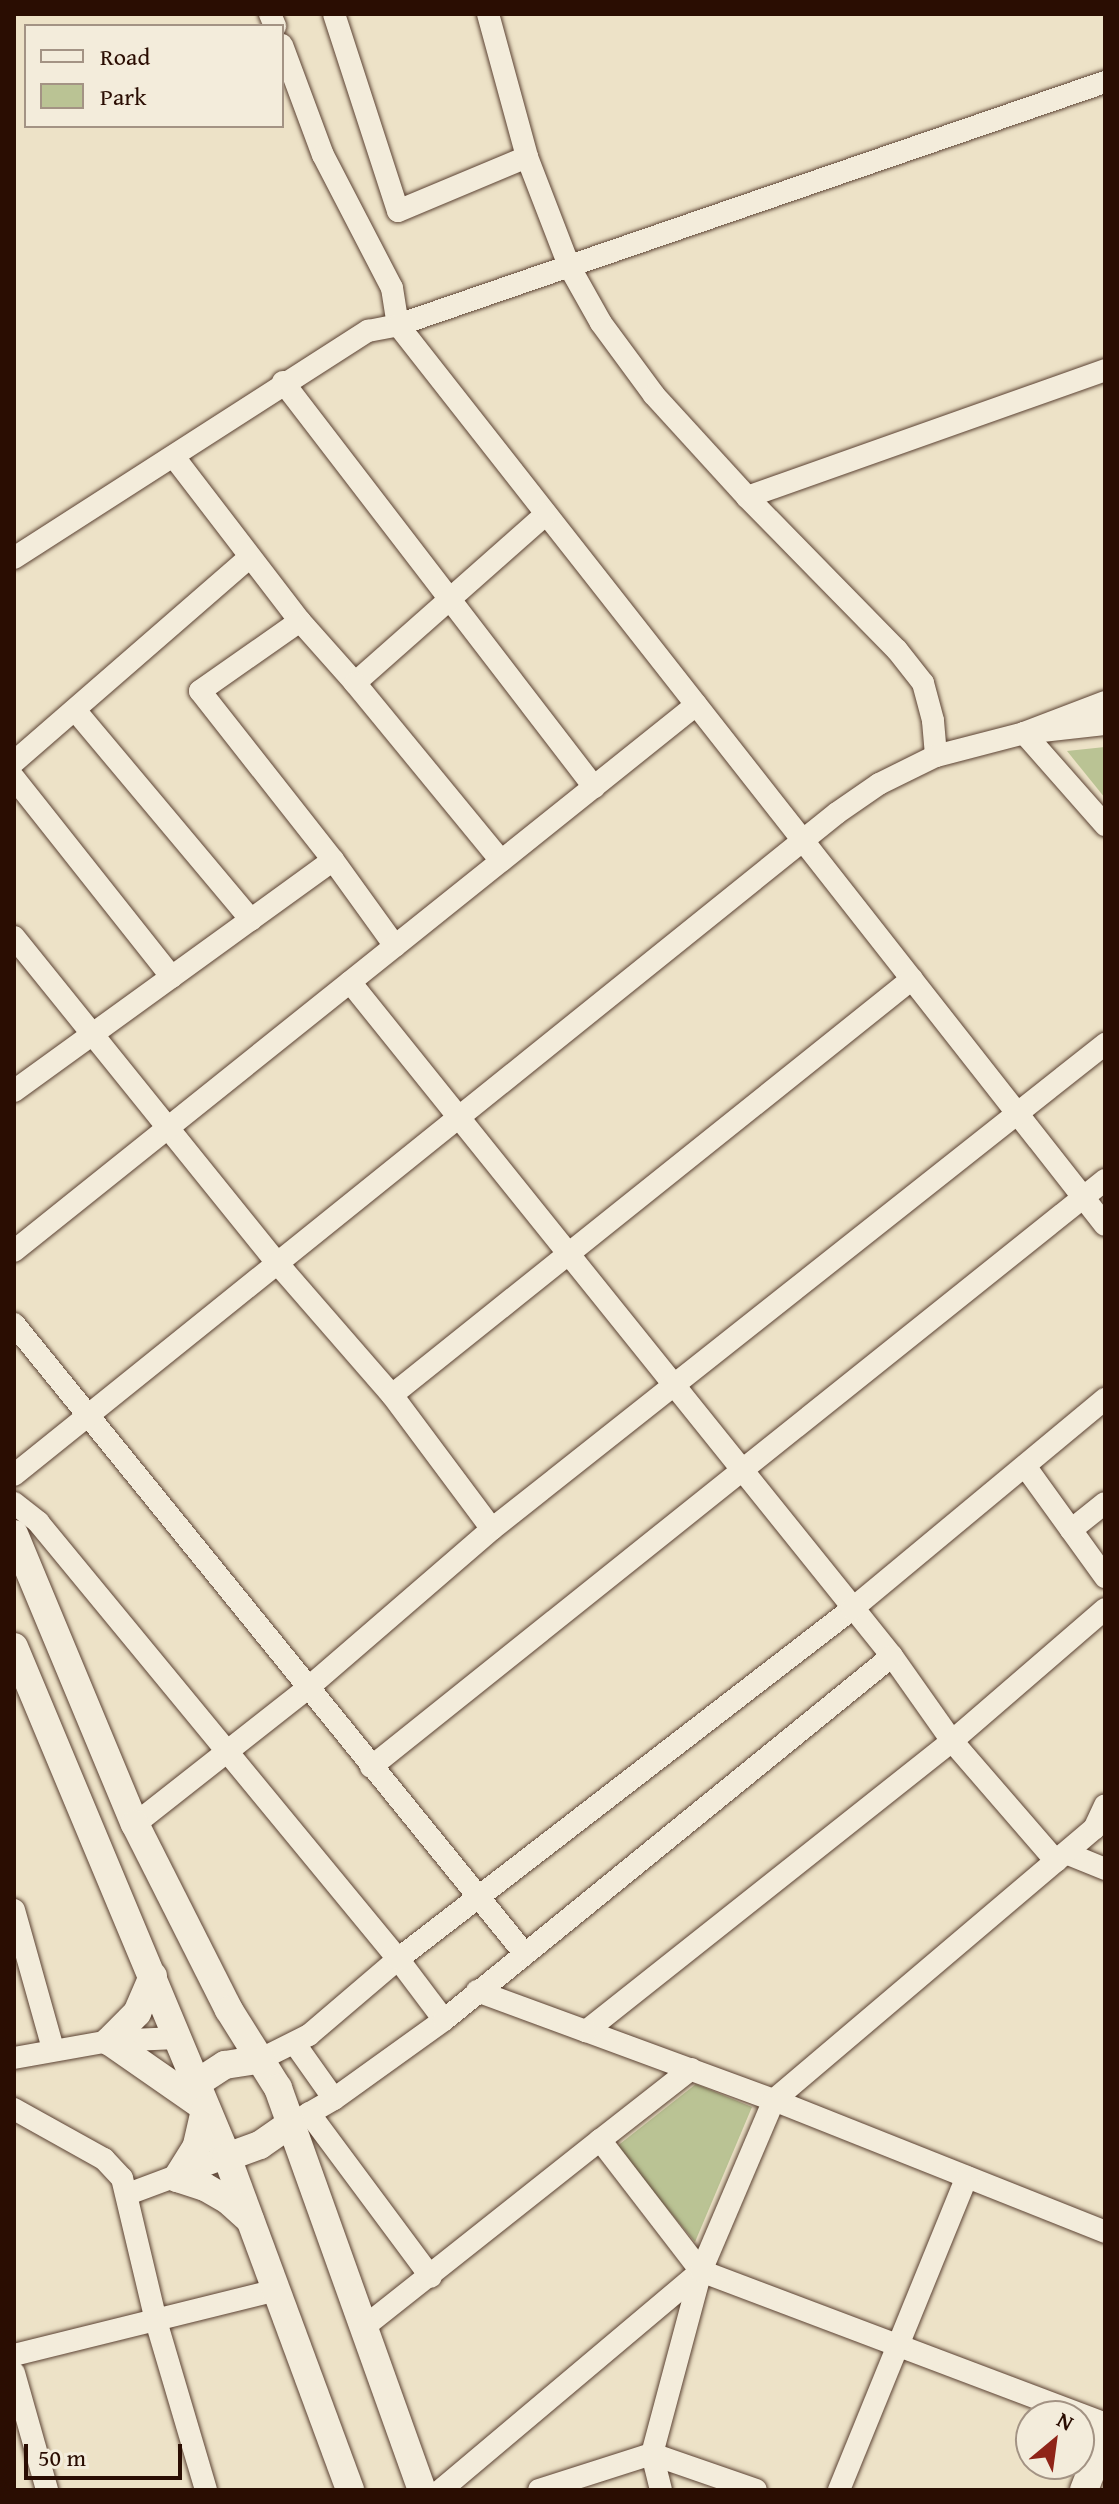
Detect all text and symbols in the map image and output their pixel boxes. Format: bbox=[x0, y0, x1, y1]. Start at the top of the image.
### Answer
legend bbox=[24, 24, 284, 128]
text: Road bbox=[100, 39, 150, 74]
text: Park bbox=[100, 79, 146, 114]
north arrow bbox=[1015, 2400, 1095, 2480]
text: N bbox=[1051, 2403, 1080, 2438]
scale bar bbox=[28, 2428, 186, 2478]
text: 50 m bbox=[38, 2440, 86, 2475]

